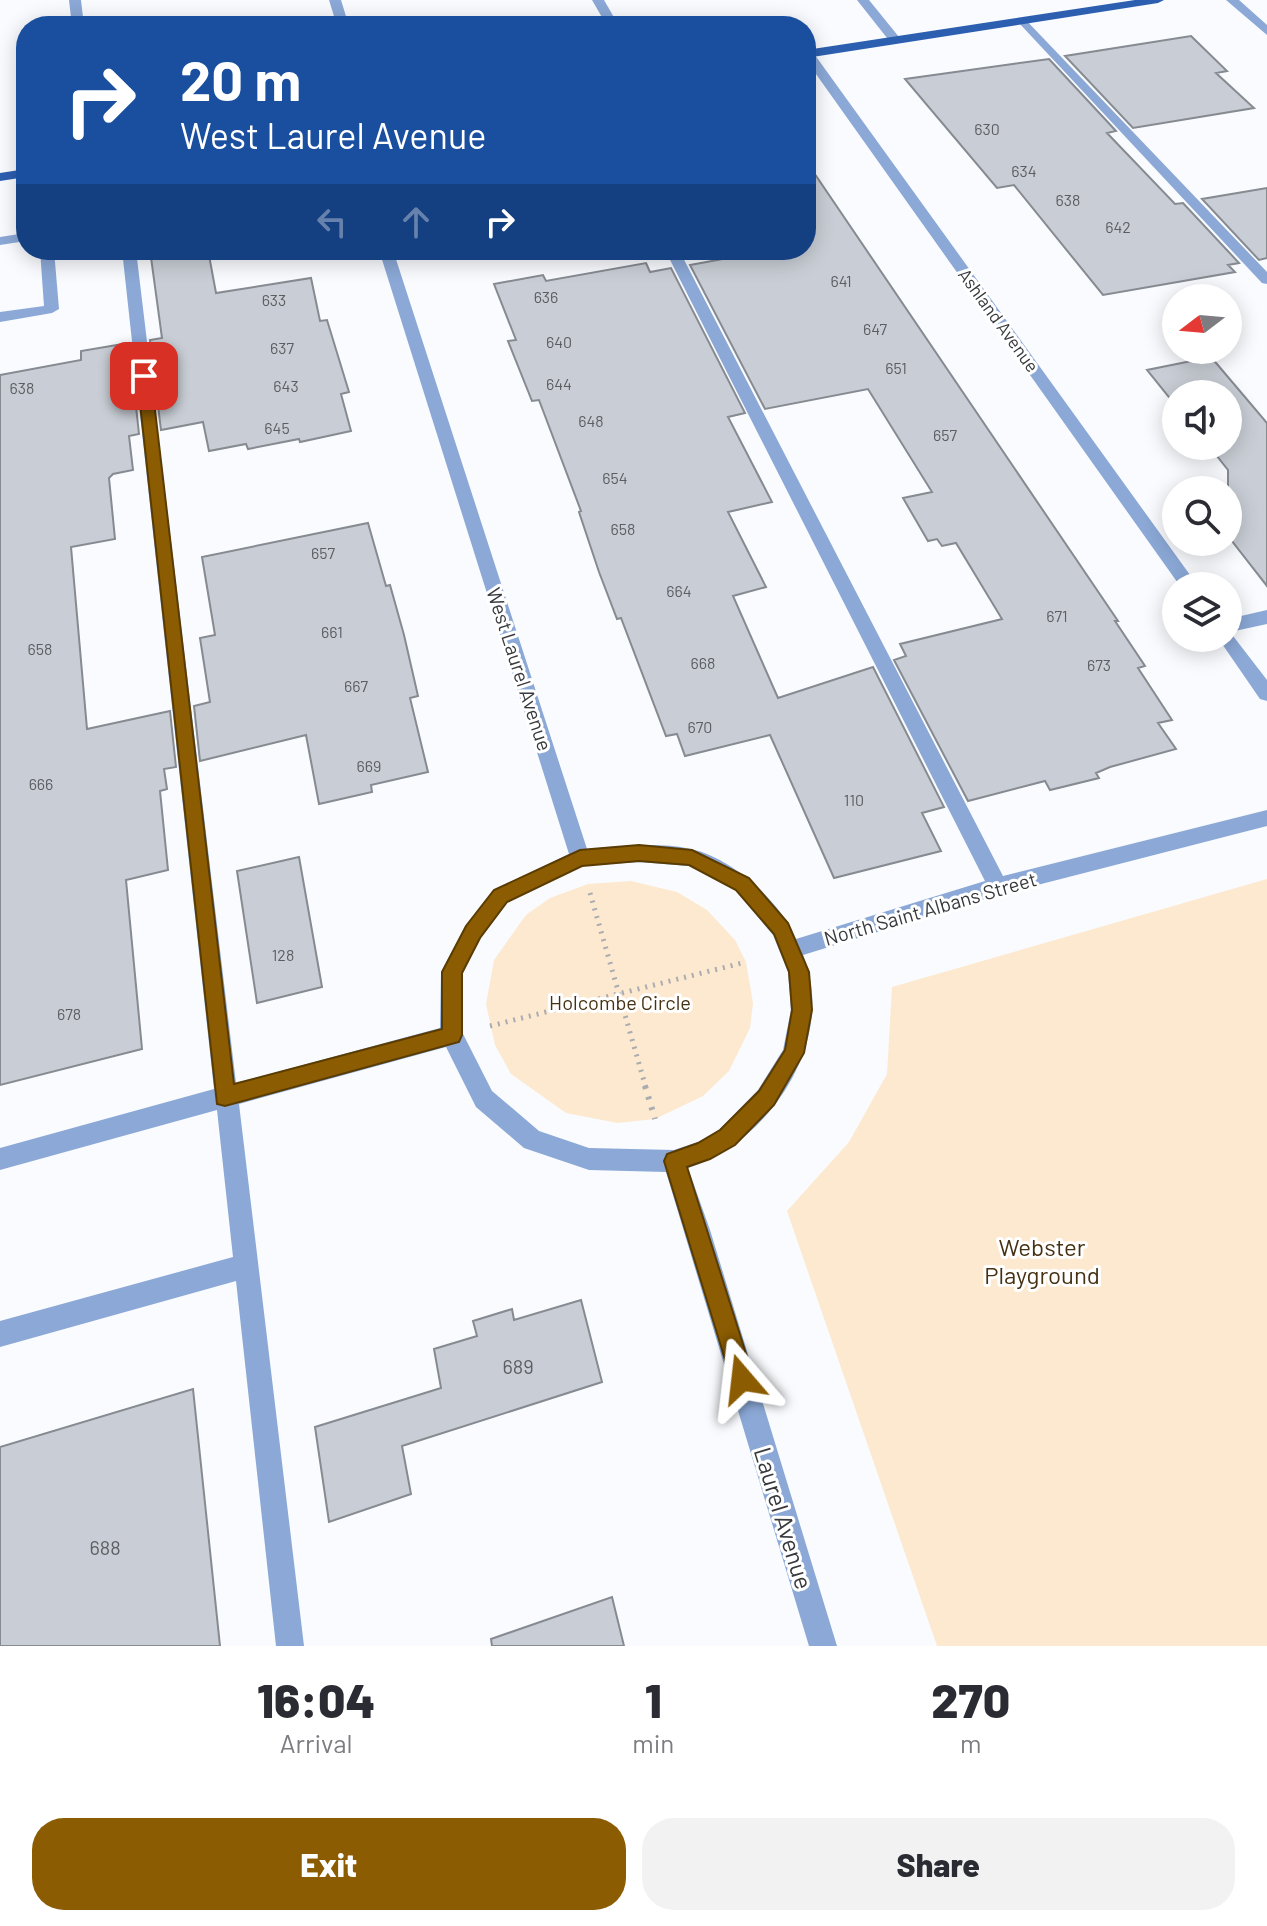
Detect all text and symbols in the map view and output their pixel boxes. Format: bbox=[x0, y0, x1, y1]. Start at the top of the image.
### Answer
text: 20 m bbox=[180, 45, 301, 112]
icon: right bbox=[48, 48, 152, 152]
text: West Laurel Avenue bbox=[180, 113, 486, 156]
house number: 630 bbox=[974, 119, 1000, 138]
house number: 634 bbox=[1011, 161, 1037, 180]
house number: 638 bbox=[1056, 190, 1080, 209]
icon: left bbox=[310, 200, 354, 244]
icon: ahead bbox=[394, 200, 438, 244]
icon: right bbox=[478, 200, 522, 244]
house number: 642 bbox=[1105, 217, 1131, 236]
street label: Ashland Avenue bbox=[954, 264, 1044, 376]
house number: 641 bbox=[830, 271, 852, 290]
north arrow bbox=[1162, 284, 1242, 364]
map controls bbox=[1162, 284, 1242, 652]
house number: 636 bbox=[534, 287, 558, 306]
house number: 633 bbox=[262, 290, 286, 309]
house number: 647 bbox=[863, 319, 887, 338]
house number: 640 bbox=[546, 332, 572, 351]
house number: 637 bbox=[270, 338, 294, 357]
pin bbox=[110, 342, 178, 410]
icon: arrive bbox=[122, 354, 166, 398]
house number: 651 bbox=[885, 358, 907, 377]
house number: 644 bbox=[546, 374, 572, 393]
house number: 643 bbox=[273, 376, 299, 395]
house number: 638 bbox=[10, 378, 34, 397]
button: sound bbox=[1162, 380, 1242, 460]
house number: 648 bbox=[578, 411, 604, 430]
house number: 645 bbox=[264, 418, 290, 437]
house number: 657 bbox=[933, 425, 957, 444]
house number: 654 bbox=[602, 468, 628, 487]
button: search bbox=[1162, 476, 1242, 556]
house number: 658 bbox=[611, 519, 635, 538]
house number: 657 bbox=[311, 543, 335, 562]
button: layers bbox=[1162, 572, 1242, 652]
house number: 664 bbox=[666, 581, 692, 600]
street label: West Laurel Avenue bbox=[482, 584, 558, 754]
house number: 671 bbox=[1046, 606, 1068, 625]
house number: 661 bbox=[321, 622, 343, 641]
house number: 658 bbox=[28, 639, 52, 658]
house number: 668 bbox=[691, 653, 715, 672]
house number: 673 bbox=[1087, 655, 1111, 674]
house number: 667 bbox=[344, 676, 368, 695]
house number: 670 bbox=[688, 717, 712, 736]
house number: 669 bbox=[357, 756, 381, 775]
house number: 666 bbox=[29, 774, 53, 793]
house number: 110 bbox=[844, 790, 864, 809]
street label: North Saint Albans Street bbox=[821, 866, 1039, 950]
house number: 128 bbox=[272, 945, 294, 964]
park label: Holcombe Circle bbox=[549, 990, 691, 1014]
house number: 678 bbox=[57, 1004, 81, 1023]
park label: Webster Playground bbox=[984, 1232, 1100, 1289]
position arrow bbox=[700, 1337, 784, 1421]
house number: 689 bbox=[502, 1354, 534, 1378]
street label: Laurel Avenue bbox=[749, 1444, 819, 1592]
house number: 688 bbox=[89, 1535, 121, 1559]
text: 16:04 bbox=[257, 1670, 375, 1728]
text: 1 bbox=[645, 1670, 662, 1728]
text: 270 bbox=[931, 1670, 1010, 1728]
text: Arrival bbox=[280, 1727, 352, 1758]
text: min bbox=[632, 1727, 674, 1758]
text: m bbox=[960, 1727, 981, 1758]
button: Exit bbox=[32, 1818, 626, 1910]
button: Share bbox=[642, 1818, 1235, 1910]

